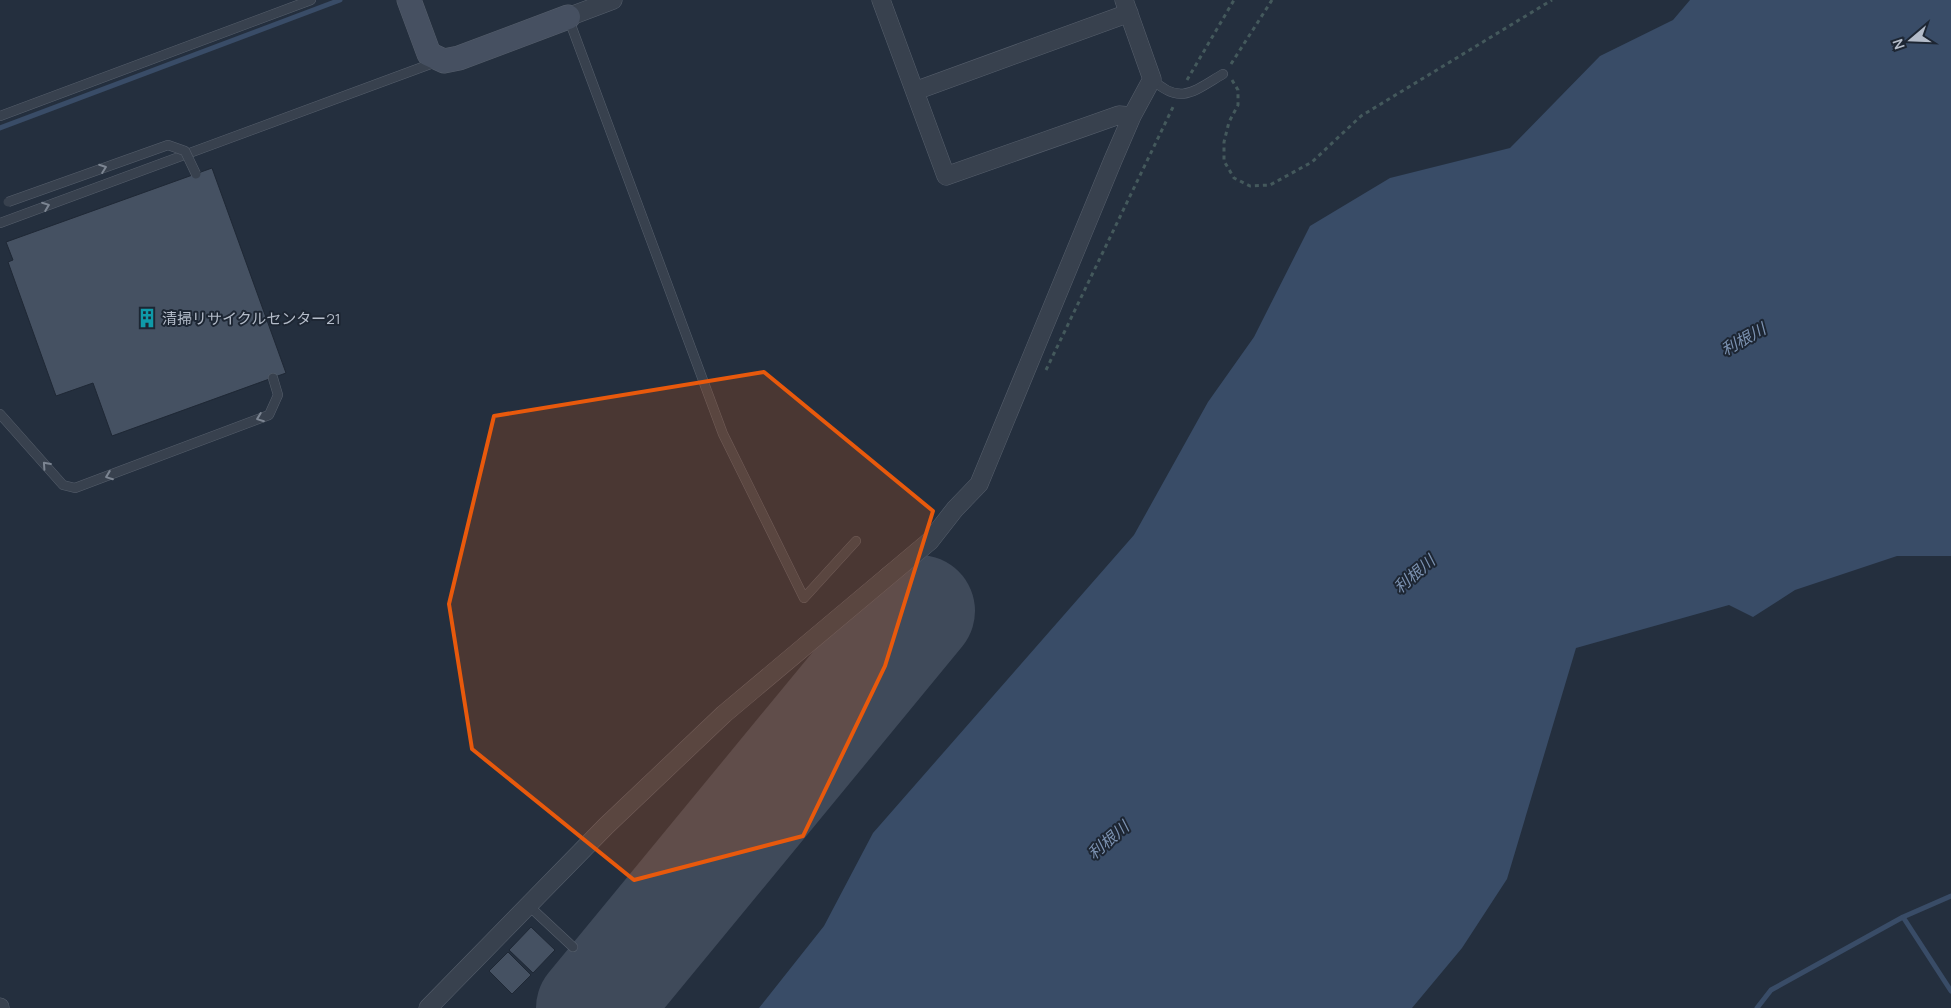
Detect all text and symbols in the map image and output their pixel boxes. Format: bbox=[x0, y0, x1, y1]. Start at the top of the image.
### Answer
north arrow bbox=[1886, 15, 1936, 65]
text: N bbox=[1888, 37, 1909, 52]
one-way arrow bbox=[98, 164, 107, 174]
one-way arrow bbox=[41, 202, 49, 212]
building icon: 清掃リサイクルセンター21 bbox=[136, 307, 158, 329]
place label: 清掃リサイクルセンター21 bbox=[162, 308, 341, 329]
water label: 利根川 bbox=[1717, 317, 1771, 360]
one-way arrow bbox=[257, 412, 265, 422]
one-way arrow bbox=[43, 462, 52, 471]
one-way arrow bbox=[105, 470, 113, 480]
water label: 利根川 bbox=[1389, 549, 1441, 598]
water label: 利根川 bbox=[1083, 815, 1135, 864]

